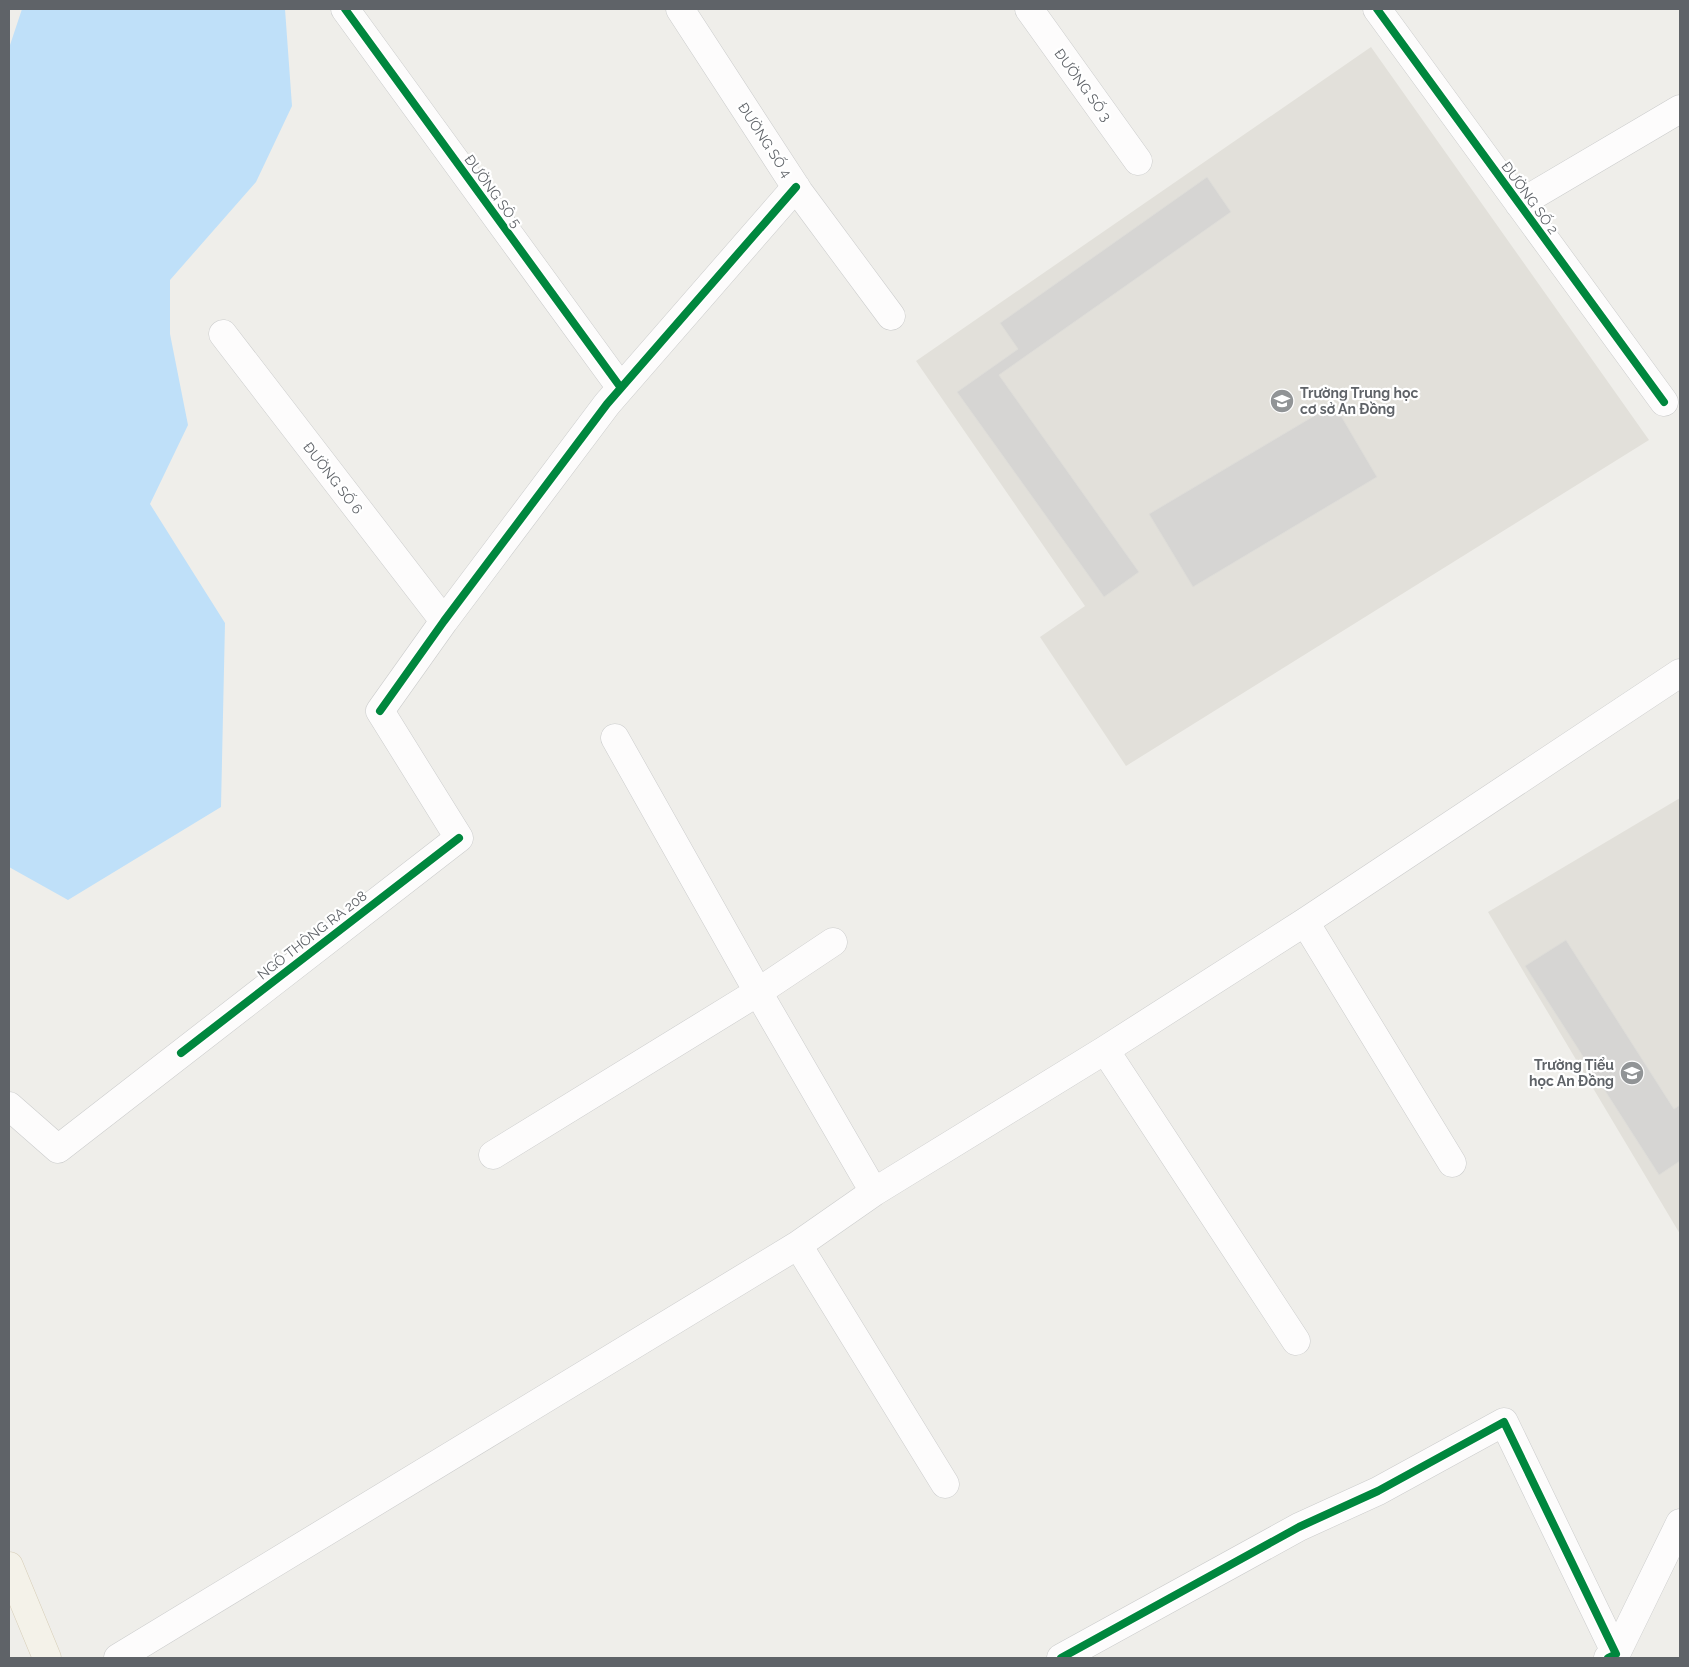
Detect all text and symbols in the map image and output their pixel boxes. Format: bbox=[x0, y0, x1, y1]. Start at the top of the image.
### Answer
street label: ĐƯỜNG SỐ 3 bbox=[1051, 44, 1116, 124]
street label: ĐƯỜNG SỐ 4 bbox=[735, 99, 797, 181]
street label: ĐƯỜNG SÔ 5 bbox=[461, 151, 526, 231]
street label: ĐƯỜNG SỐ 2 bbox=[1498, 158, 1563, 237]
place label: Trường Trung học cơ sở An Đồng bbox=[1300, 385, 1418, 417]
school or university icon: Trường Trung học cơ sở An Đồng bbox=[1269, 388, 1295, 414]
street label: ĐƯỜNG SỐ 6 bbox=[300, 438, 368, 517]
street label: NGÕ THÔNG RA 208 bbox=[254, 887, 370, 983]
place label: Trường Tiểu học An Đồng bbox=[1529, 1057, 1614, 1089]
school or university icon: Trường Tiểu học An Đồng bbox=[1619, 1060, 1645, 1086]

